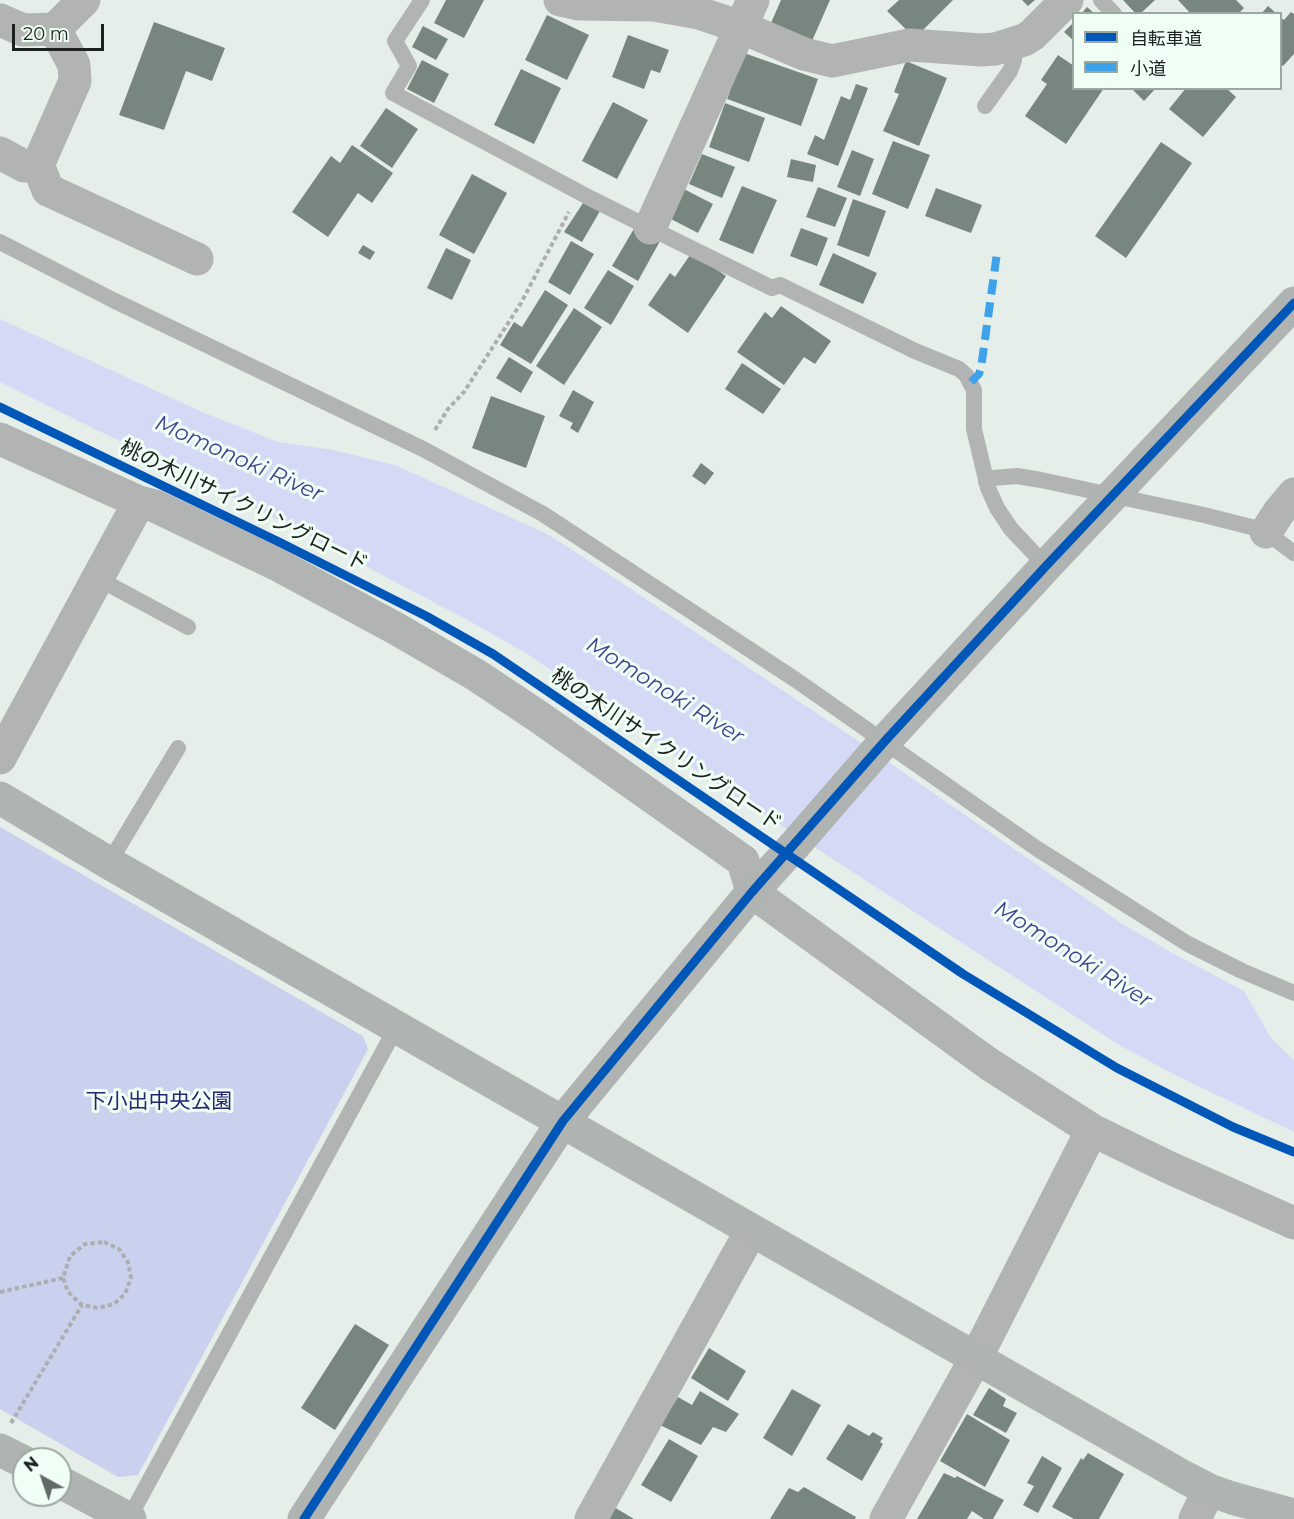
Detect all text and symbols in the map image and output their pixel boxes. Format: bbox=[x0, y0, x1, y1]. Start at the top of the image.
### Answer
scale bar bbox=[15, 12, 106, 50]
legend bbox=[1072, 12, 1282, 90]
text: 20 m bbox=[23, 23, 69, 45]
text: 自転車道 bbox=[1130, 28, 1202, 50]
text: 小道 bbox=[1130, 58, 1166, 80]
water label: Momonoki River bbox=[151, 410, 327, 508]
street label: 桃の木川サイクリングロード bbox=[116, 435, 372, 577]
water label: Momonoki River bbox=[581, 632, 749, 750]
street label: 桃の木川サイクリングロード bbox=[546, 663, 786, 837]
water label: Momonoki River bbox=[989, 896, 1157, 1014]
park label: 下小出中央公園 bbox=[86, 1089, 232, 1115]
north arrow bbox=[12, 1447, 72, 1507]
text: N bbox=[20, 1453, 42, 1476]

